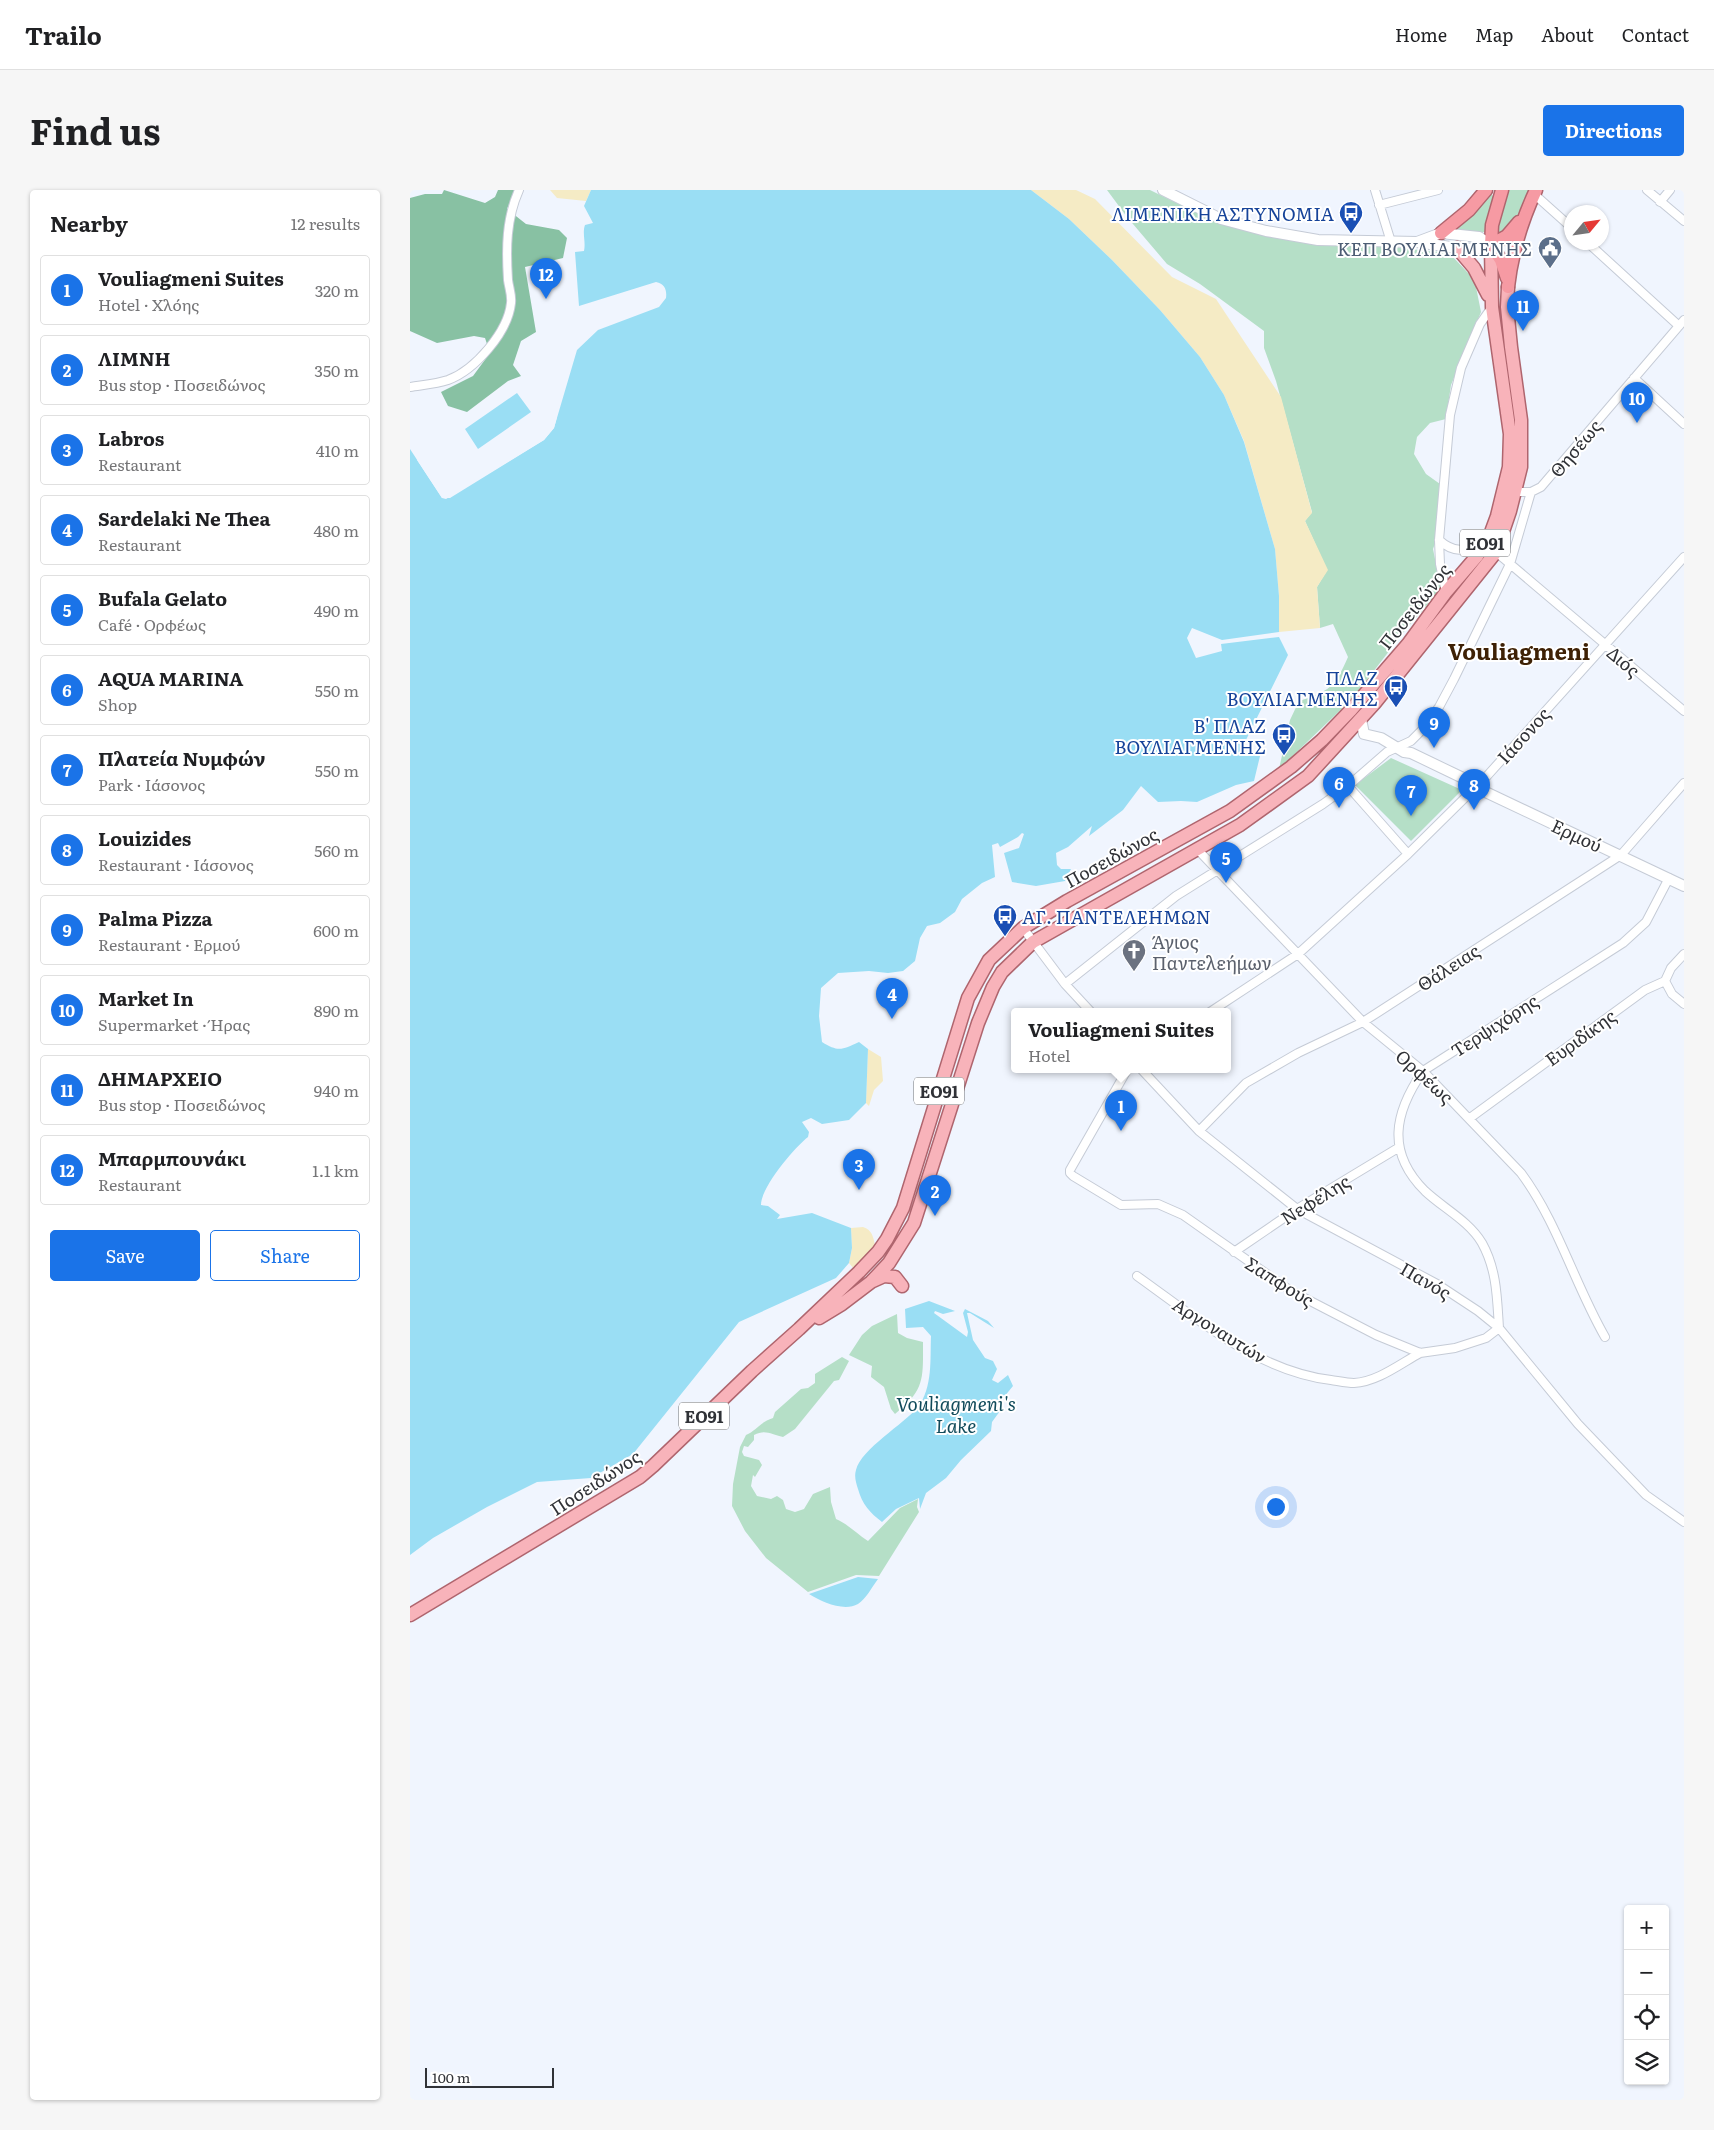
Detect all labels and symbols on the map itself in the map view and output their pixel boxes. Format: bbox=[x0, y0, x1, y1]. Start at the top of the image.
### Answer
place label: ΛΙΜΕΝΙΚΗ ΑΣΤΥΝΟΜΙΑ bbox=[1111, 200, 1334, 227]
bus stop icon: ΛΙΜΕΝΙΚΗ ΑΣΤΥΝΟΜΙΑ bbox=[1338, 200, 1364, 234]
north arrow bbox=[1564, 205, 1609, 250]
place label: ΚΕΠ ΒΟΥΛΙΑΓΜΕΝΗΣ bbox=[1337, 235, 1532, 262]
public building icon: ΚΕΠ ΒΟΥΛΙΑΓΜΕΝΗΣ bbox=[1537, 235, 1563, 269]
pin: 12 bbox=[530, 258, 562, 299]
pin: 11 bbox=[1507, 290, 1539, 331]
pin: 10 bbox=[1621, 382, 1653, 423]
street label: Θησέως bbox=[1543, 413, 1607, 483]
road number: ΕΟ91 bbox=[1460, 529, 1510, 556]
street label: Ποσειδώνος bbox=[1372, 557, 1457, 655]
district label: Vouliagmeni bbox=[1448, 634, 1590, 667]
street label: Διός bbox=[1602, 639, 1646, 683]
place label: ΠΛΑΖ ΒΟΥΛΙΑΓΜΕΝΗΣ bbox=[1227, 664, 1378, 712]
bus stop icon: ΠΛΑΖ ΒΟΥΛΙΑΓΜΕΝΗΣ bbox=[1383, 674, 1409, 708]
street label: Ιάσονος bbox=[1490, 701, 1556, 769]
pin: 9 bbox=[1418, 707, 1450, 748]
place label: Β' ΠΛΑΖ ΒΟΥΛΙΑΓΜΕΝΗΣ bbox=[1115, 712, 1266, 760]
bus stop icon: Β' ΠΛΑΖ ΒΟΥΛΙΑΓΜΕΝΗΣ bbox=[1271, 722, 1297, 756]
pin: 6 bbox=[1323, 767, 1355, 808]
pin: 8 bbox=[1458, 769, 1490, 810]
pin: 7 bbox=[1395, 775, 1427, 816]
street label: Ερμού bbox=[1547, 812, 1607, 858]
street label: Ποσειδώνος bbox=[1059, 820, 1163, 894]
pin: 5 bbox=[1210, 842, 1242, 883]
bus stop icon: ΑΓ. ΠΑΝΤΕΛΕΗΜΩΝ bbox=[992, 903, 1018, 937]
place label: ΑΓ. ΠΑΝΤΕΛΕΗΜΩΝ bbox=[1022, 903, 1211, 930]
place label: Άγιος Παντελεήμων bbox=[1152, 928, 1272, 976]
street label: Θάλειας bbox=[1411, 937, 1485, 997]
church icon: Άγιος Παντελεήμων bbox=[1121, 938, 1147, 972]
pin: 4 bbox=[876, 978, 908, 1019]
street label: Τερψιχόρης bbox=[1445, 987, 1543, 1063]
street label: Ευριδίκης bbox=[1539, 1002, 1621, 1072]
street label: Ορφέως bbox=[1390, 1043, 1460, 1109]
road number: ΕΟ91 bbox=[914, 1078, 964, 1104]
pin: 1 bbox=[1105, 1090, 1137, 1131]
pin: 3 bbox=[843, 1149, 875, 1190]
street label: Νεφέλης bbox=[1275, 1167, 1355, 1231]
pin: 2 bbox=[919, 1175, 951, 1216]
street label: Σαπφούς bbox=[1240, 1249, 1320, 1313]
street label: Πανός bbox=[1396, 1255, 1456, 1305]
street label: Αργοναυτών bbox=[1168, 1290, 1272, 1370]
water label: Vouliagmeni's Lake bbox=[896, 1389, 1016, 1439]
road number: ΕΟ91 bbox=[679, 1402, 729, 1430]
street label: Ποσειδώνος bbox=[544, 1442, 646, 1521]
your location bbox=[1263, 1494, 1289, 1520]
scale bar bbox=[425, 2065, 554, 2088]

